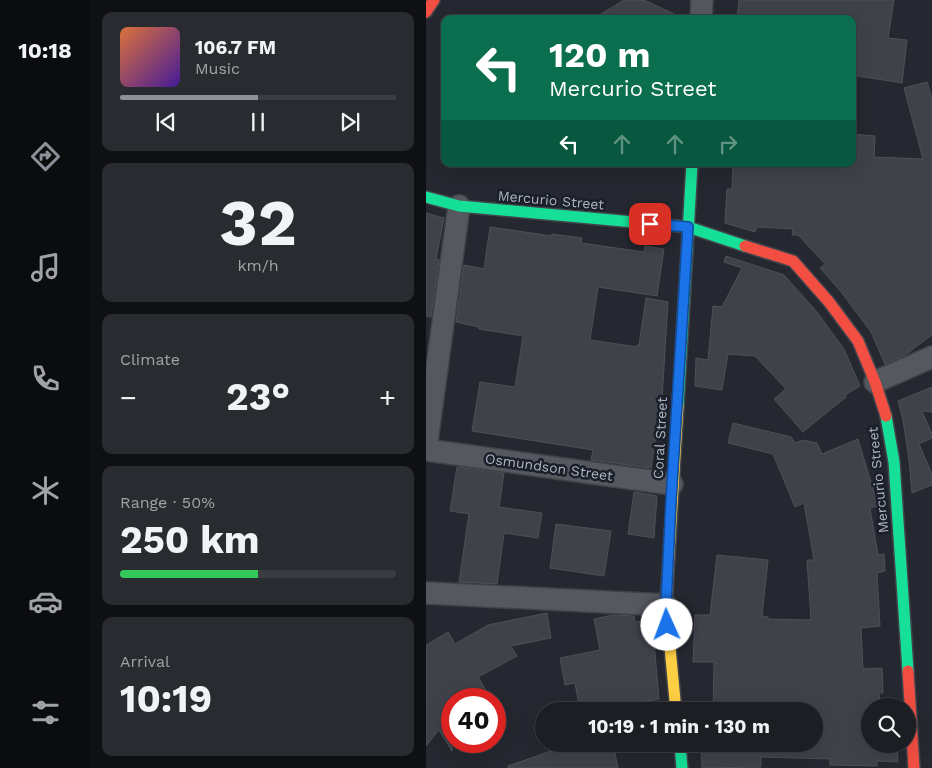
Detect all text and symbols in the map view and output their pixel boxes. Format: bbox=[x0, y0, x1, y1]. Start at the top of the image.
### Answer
text: 120 m bbox=[549, 34, 650, 76]
icon: left bbox=[466, 35, 531, 100]
text: 106.7 FM bbox=[195, 36, 276, 59]
text: 10:18 bbox=[18, 38, 72, 63]
text: Music bbox=[195, 59, 240, 78]
text: Mercurio Street bbox=[549, 76, 717, 101]
icon: previous bbox=[152, 108, 180, 136]
icon: pause bbox=[244, 108, 272, 136]
icon: next bbox=[336, 108, 364, 136]
icon: left bbox=[555, 130, 583, 158]
icon: ahead bbox=[608, 130, 636, 158]
icon: ahead bbox=[661, 130, 689, 158]
icon: right bbox=[714, 130, 742, 158]
icon: directions bbox=[28, 139, 63, 174]
text: 32 bbox=[219, 185, 297, 261]
street label: Mercurio Street bbox=[497, 187, 605, 213]
pin bbox=[629, 203, 671, 245]
icon: arrive bbox=[636, 210, 664, 238]
icon: music bbox=[28, 250, 63, 285]
text: km/h bbox=[237, 256, 279, 275]
text: Climate bbox=[120, 350, 180, 369]
icon: phone bbox=[28, 361, 63, 396]
text: 23° bbox=[226, 375, 290, 419]
text: − bbox=[120, 381, 137, 414]
text: + bbox=[379, 381, 396, 414]
street label: Coral Street bbox=[650, 396, 670, 479]
street label: Mercurio Street bbox=[864, 426, 892, 534]
street label: Osmundson Street bbox=[484, 450, 614, 484]
icon: climate bbox=[28, 473, 63, 508]
text: Range · 50% bbox=[120, 493, 215, 512]
text: 250 km bbox=[120, 518, 260, 562]
icon: car bbox=[28, 584, 63, 619]
position arrow bbox=[640, 598, 692, 650]
text: Arrival bbox=[120, 652, 170, 671]
text: 10:19 bbox=[120, 677, 212, 721]
speed limit sign: 40 bbox=[441, 688, 506, 753]
icon: filters bbox=[28, 695, 63, 730]
map controls bbox=[861, 698, 916, 753]
button: search bbox=[861, 698, 916, 753]
text: 10:19 · 1 min · 130 m bbox=[588, 715, 770, 738]

